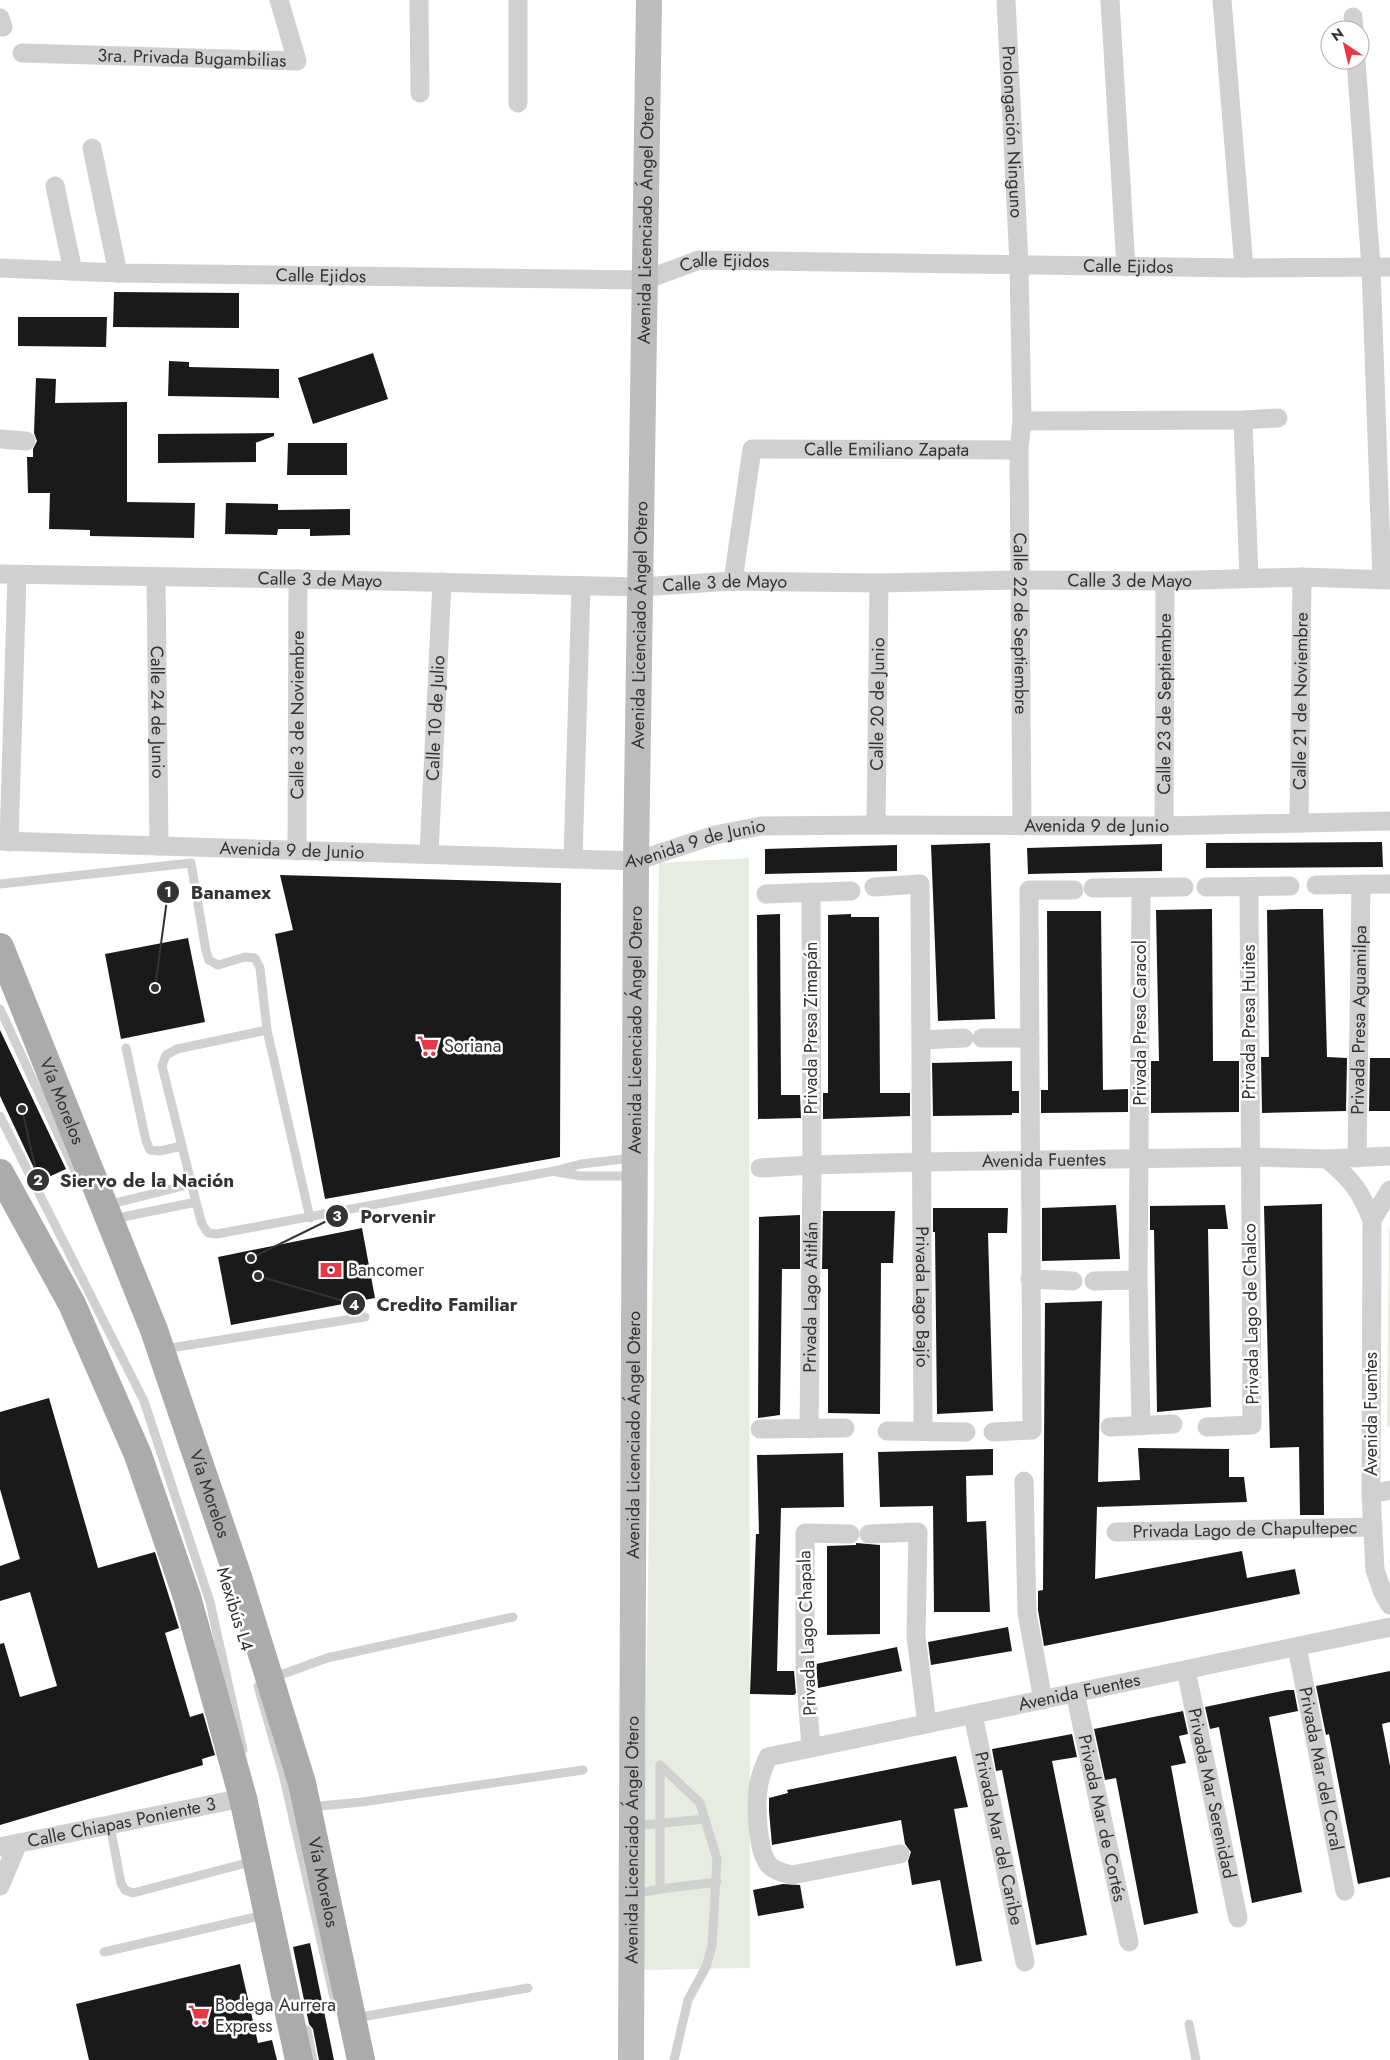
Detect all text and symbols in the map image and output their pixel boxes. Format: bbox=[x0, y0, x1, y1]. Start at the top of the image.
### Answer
north arrow bbox=[1320, 20, 1370, 70]
text: N bbox=[1327, 23, 1348, 46]
street label: 3ra. Privada Bugambilias bbox=[97, 42, 287, 74]
street label: Prolongación Ninguno bbox=[995, 45, 1030, 219]
street label: Avenida Licenciado Ángel Otero bbox=[631, 96, 661, 344]
street label: Calle Ejidos bbox=[676, 247, 770, 279]
street label: Calle Ejidos bbox=[1083, 253, 1174, 280]
street label: Calle Ejidos bbox=[275, 262, 366, 289]
street label: Calle Emiliano Zapata bbox=[804, 436, 969, 463]
street label: Avenida Licenciado Ángel Otero bbox=[625, 501, 654, 749]
street label: Calle 22 de Septiembre bbox=[1007, 532, 1034, 715]
street label: Calle 3 de Mayo bbox=[257, 565, 383, 594]
street label: Calle 3 de Mayo bbox=[1067, 567, 1193, 594]
street label: Calle 3 de Mayo bbox=[662, 568, 787, 599]
street label: Calle 21 de Noviembre bbox=[1286, 612, 1315, 790]
street label: Calle 23 de Septiembre bbox=[1151, 613, 1178, 795]
street label: Calle 3 de Noviembre bbox=[284, 630, 311, 800]
street label: Calle 20 de Junio bbox=[864, 637, 891, 771]
street label: Calle 24 de Junio bbox=[144, 645, 171, 779]
street label: Calle 10 de Julio bbox=[419, 655, 451, 782]
street label: Avenida 9 de Junio bbox=[625, 812, 768, 874]
street label: Avenida 9 de Junio bbox=[1024, 813, 1170, 839]
street label: Avenida 9 de Junio bbox=[219, 835, 365, 865]
callout: Banamex bbox=[156, 875, 281, 909]
text: Banamex bbox=[191, 879, 272, 906]
text: 1 bbox=[164, 881, 172, 903]
street label: Avenida Licenciado Ángel Otero bbox=[622, 906, 649, 1154]
street label: Privada Presa Aguamilpa bbox=[1345, 925, 1373, 1115]
street label: Privada Presa Caracol bbox=[1127, 940, 1153, 1106]
street label: Privada Presa Zimapán bbox=[798, 942, 824, 1114]
street label: Privada Presa Huites bbox=[1236, 944, 1262, 1100]
supermarket icon: Soriana bbox=[415, 1033, 441, 1059]
place label: Soriana bbox=[444, 1033, 501, 1059]
street label: Vía Morelos bbox=[33, 1054, 91, 1148]
street label: Avenida Fuentes bbox=[982, 1146, 1106, 1174]
callout: Siervo de la Nación bbox=[25, 1163, 245, 1197]
text: Siervo de la Nación bbox=[60, 1167, 234, 1194]
text: 2 bbox=[33, 1169, 43, 1191]
callout: Porvenir bbox=[325, 1199, 445, 1233]
text: Porvenir bbox=[360, 1203, 436, 1230]
text: 3 bbox=[332, 1205, 342, 1227]
street label: Privada Lago Atitlán bbox=[797, 1221, 824, 1373]
street label: Privada Lago de Chalco bbox=[1236, 1223, 1266, 1405]
street label: Privada Lago Bajío bbox=[909, 1226, 936, 1368]
bank icon: Bancomer bbox=[318, 1257, 344, 1283]
place label: Bancomer bbox=[348, 1257, 425, 1283]
callout: Credito Familiar bbox=[341, 1287, 527, 1321]
text: Credito Familiar bbox=[376, 1291, 518, 1318]
text: 4 bbox=[349, 1294, 359, 1316]
street label: Avenida Licenciado Ángel Otero bbox=[620, 1311, 647, 1559]
street label: Avenida Fuentes bbox=[1358, 1352, 1384, 1476]
street label: Vía Morelos bbox=[183, 1446, 237, 1541]
street label: Privada Lago de Chapultepec bbox=[1132, 1514, 1358, 1545]
street label: Privada Lago Chapala bbox=[791, 1550, 823, 1716]
street label: Mexibús L4 bbox=[210, 1564, 260, 1654]
street label: Avenida Fuentes bbox=[1016, 1667, 1143, 1717]
street label: Privada Mar del Coral bbox=[1292, 1684, 1350, 1853]
street label: Privada Mar Serenidad bbox=[1181, 1706, 1242, 1881]
street label: Avenida Licenciado Ángel Otero bbox=[618, 1716, 645, 1964]
street label: Privada Mar de Cortés bbox=[1071, 1732, 1133, 1904]
street label: Privada Mar del Caribe bbox=[968, 1749, 1030, 1927]
street label: Calle Chiapas Poniente 3 bbox=[25, 1791, 218, 1854]
street label: Vía Morelos bbox=[301, 1835, 345, 1930]
place label: Bodega Aurrera Express bbox=[215, 1992, 336, 2039]
supermarket icon: Bodega Aurrera Express bbox=[186, 2002, 212, 2028]

